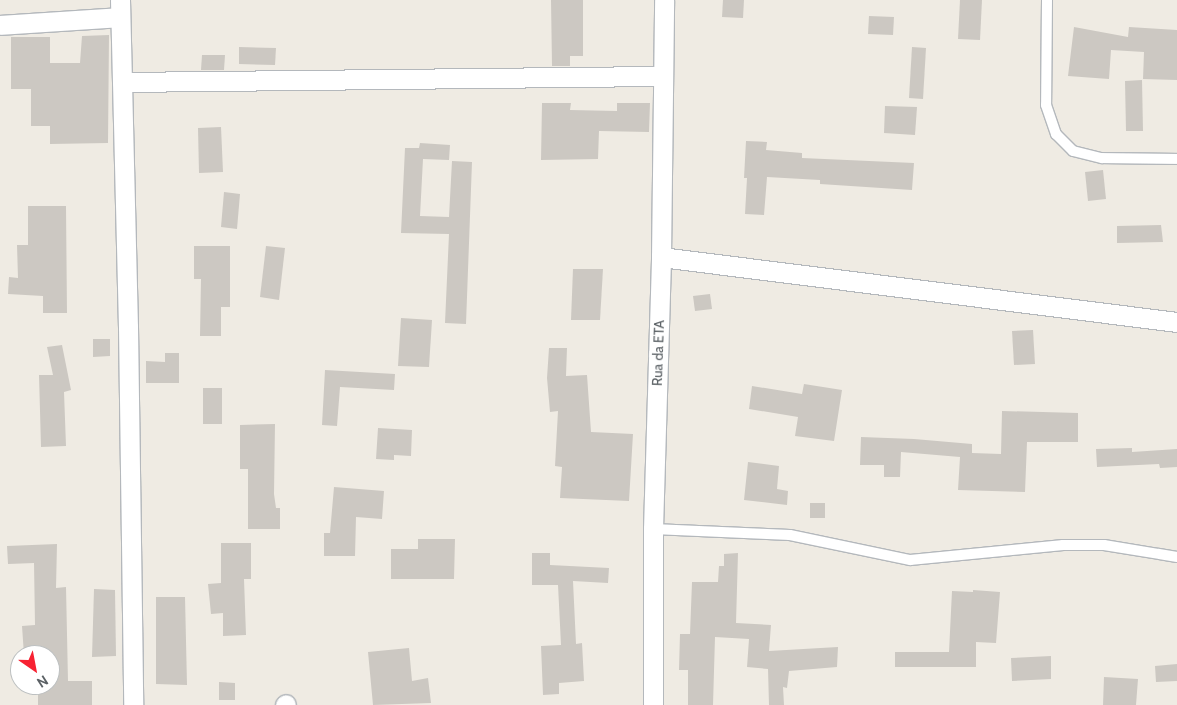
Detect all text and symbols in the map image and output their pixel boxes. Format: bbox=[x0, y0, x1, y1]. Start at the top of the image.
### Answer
street label: Rua da ETA bbox=[648, 320, 668, 386]
north arrow bbox=[10, 645, 60, 695]
text: N bbox=[34, 671, 52, 692]

